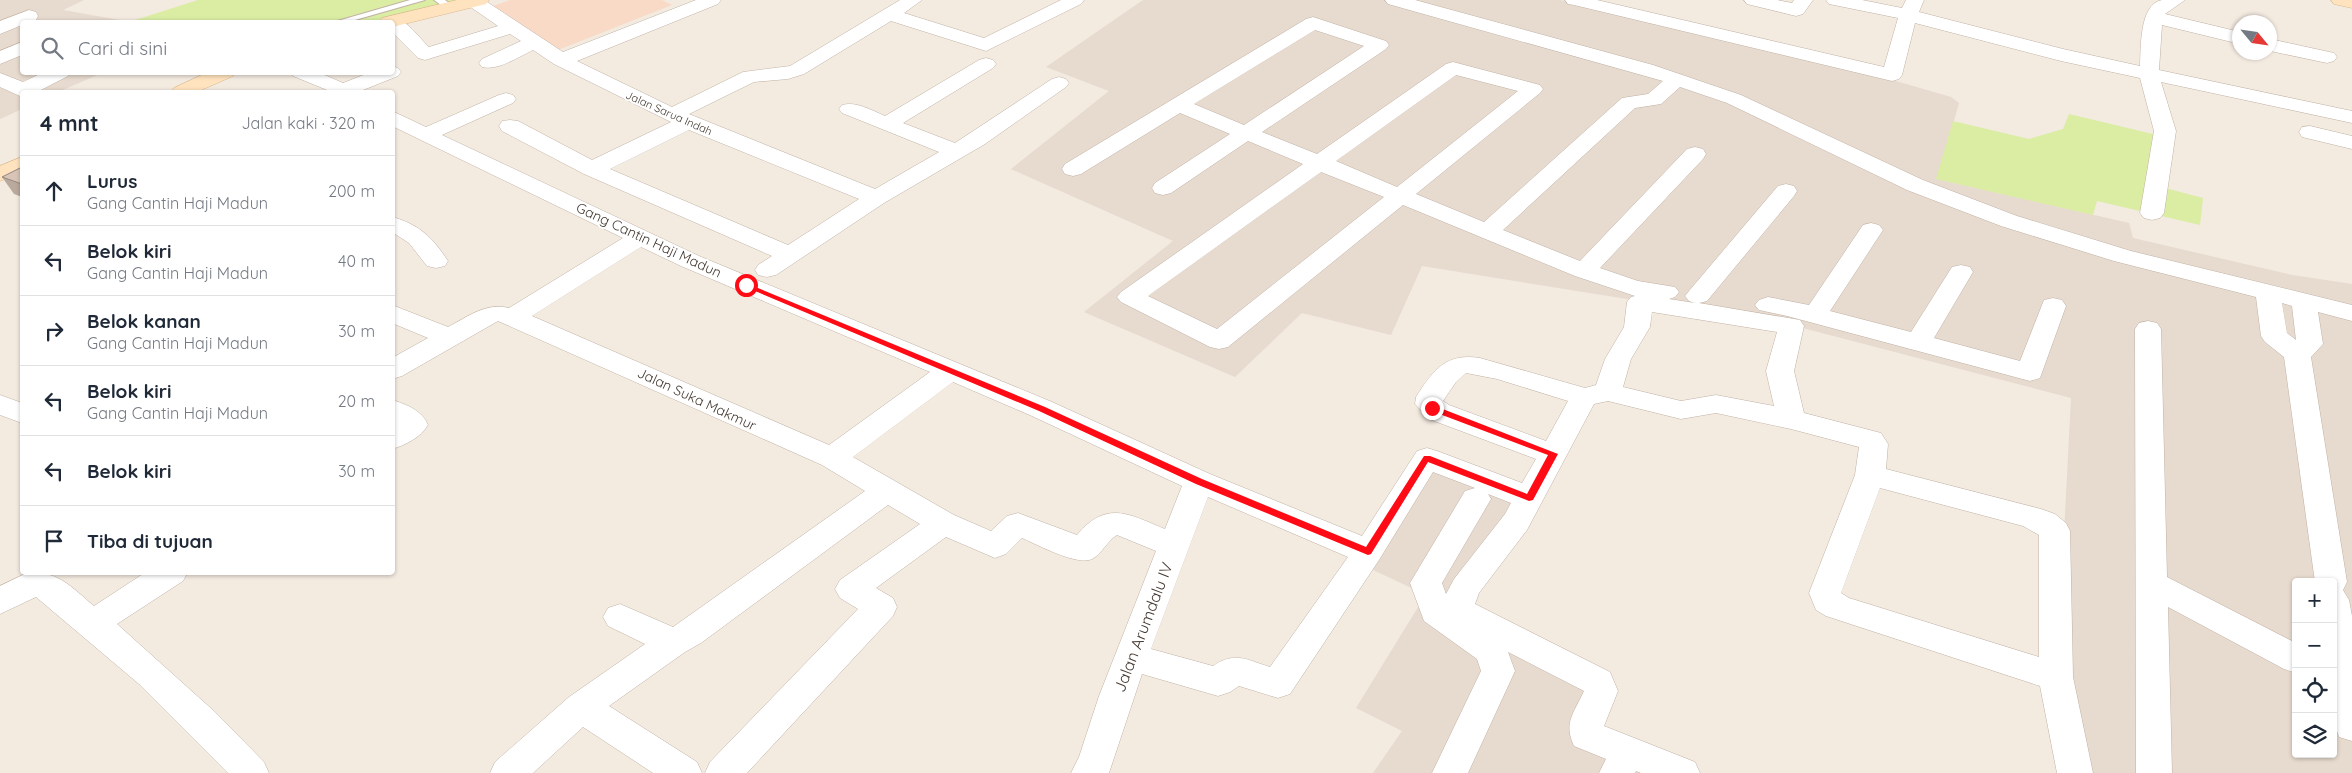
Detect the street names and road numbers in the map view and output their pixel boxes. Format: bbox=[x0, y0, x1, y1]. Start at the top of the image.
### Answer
street label: Jalan Sarua Indah bbox=[624, 88, 714, 138]
street label: Gang Cantin Haji Madun bbox=[573, 198, 725, 282]
street label: Jalan Suka Makmur bbox=[635, 364, 760, 435]
street label: Jalan Arumdalu IV bbox=[1109, 559, 1177, 695]

